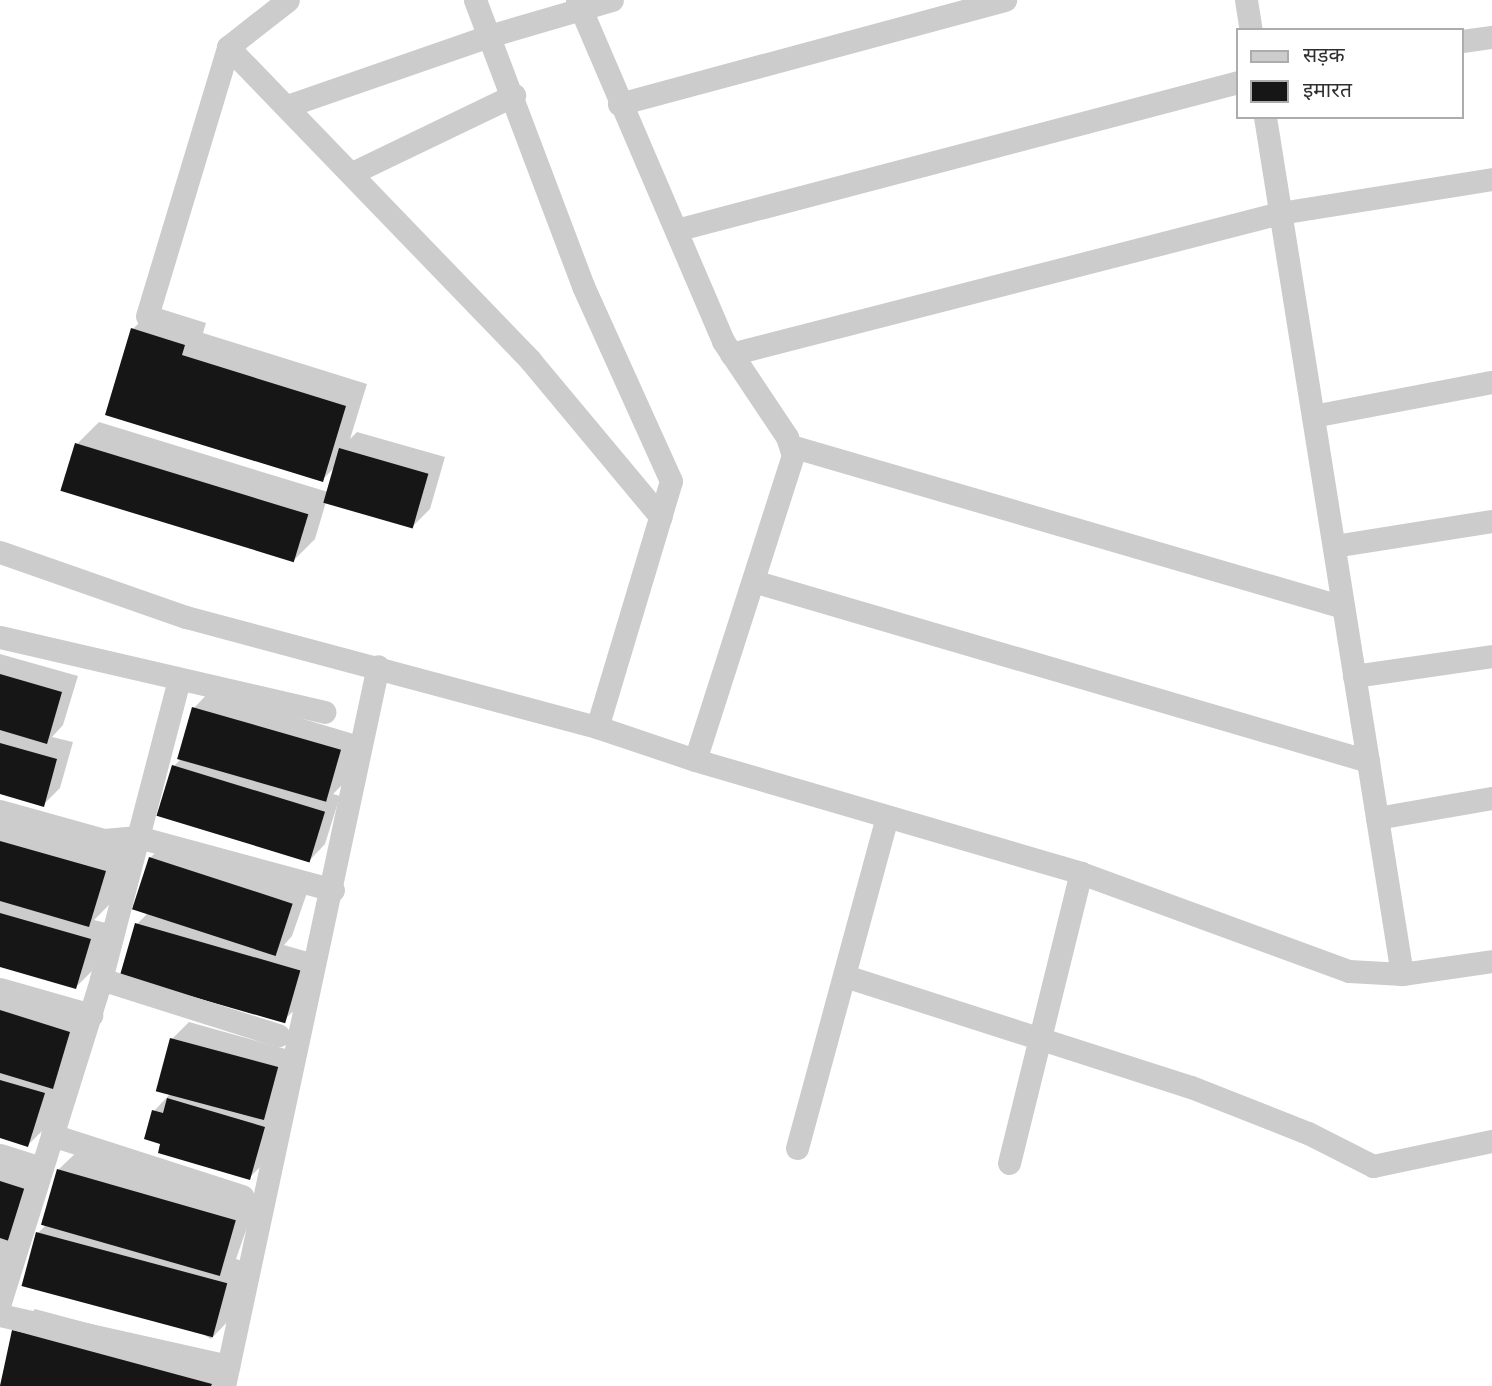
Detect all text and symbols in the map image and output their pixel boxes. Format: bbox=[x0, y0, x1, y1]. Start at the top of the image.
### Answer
legend bbox=[1236, 28, 1464, 119]
text: सड़क bbox=[1303, 43, 1345, 67]
text: इमारत bbox=[1303, 78, 1352, 102]

